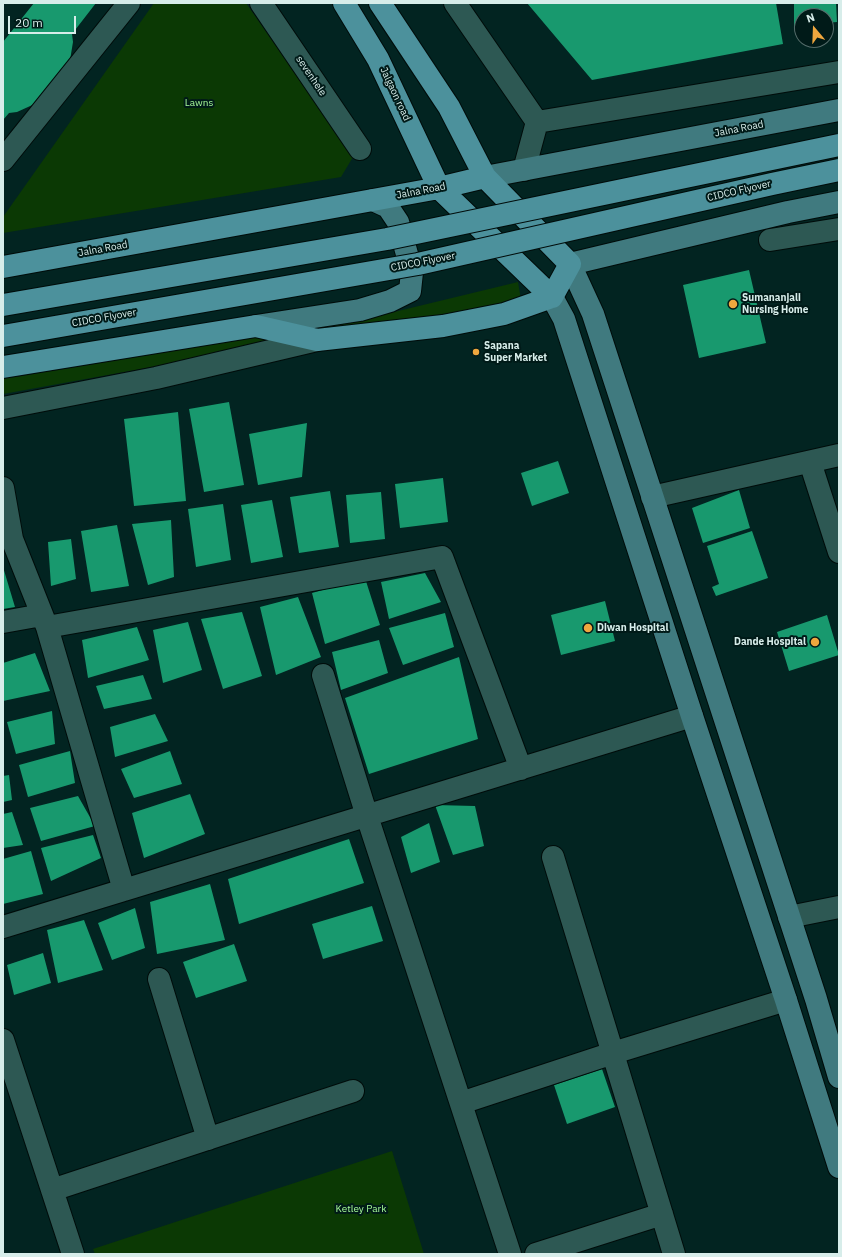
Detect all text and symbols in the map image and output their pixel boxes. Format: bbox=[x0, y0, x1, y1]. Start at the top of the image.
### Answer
scale bar bbox=[10, 8, 78, 34]
north arrow bbox=[794, 8, 834, 48]
text: N bbox=[804, 10, 816, 26]
text: 20 m bbox=[15, 15, 43, 30]
street label: sevenhele bbox=[293, 54, 329, 98]
street label: Jalgaon road bbox=[377, 65, 413, 123]
park label: Lawns bbox=[185, 97, 213, 109]
street label: Jalna Road bbox=[714, 118, 764, 140]
street label: CIDCO Flyover bbox=[706, 178, 772, 204]
street label: Jalna Road bbox=[396, 180, 446, 202]
street label: Jalna Road bbox=[78, 239, 128, 259]
street label: CIDCO Flyover bbox=[390, 250, 456, 274]
place label: Sumananjali Nursing Home bbox=[742, 292, 808, 316]
marker: Sumananjali Nursing Home bbox=[727, 298, 739, 310]
street label: CIDCO Flyover bbox=[71, 306, 137, 330]
place label: Sapana Super Market bbox=[484, 340, 547, 364]
marker: Sapana Super Market bbox=[471, 347, 481, 357]
marker: Diwan Hospital bbox=[582, 622, 594, 634]
place label: Diwan Hospital bbox=[597, 622, 669, 634]
place label: Dande Hospital bbox=[734, 636, 806, 648]
marker: Dande Hospital bbox=[809, 636, 821, 648]
park label: Ketley Park bbox=[336, 1203, 386, 1215]

